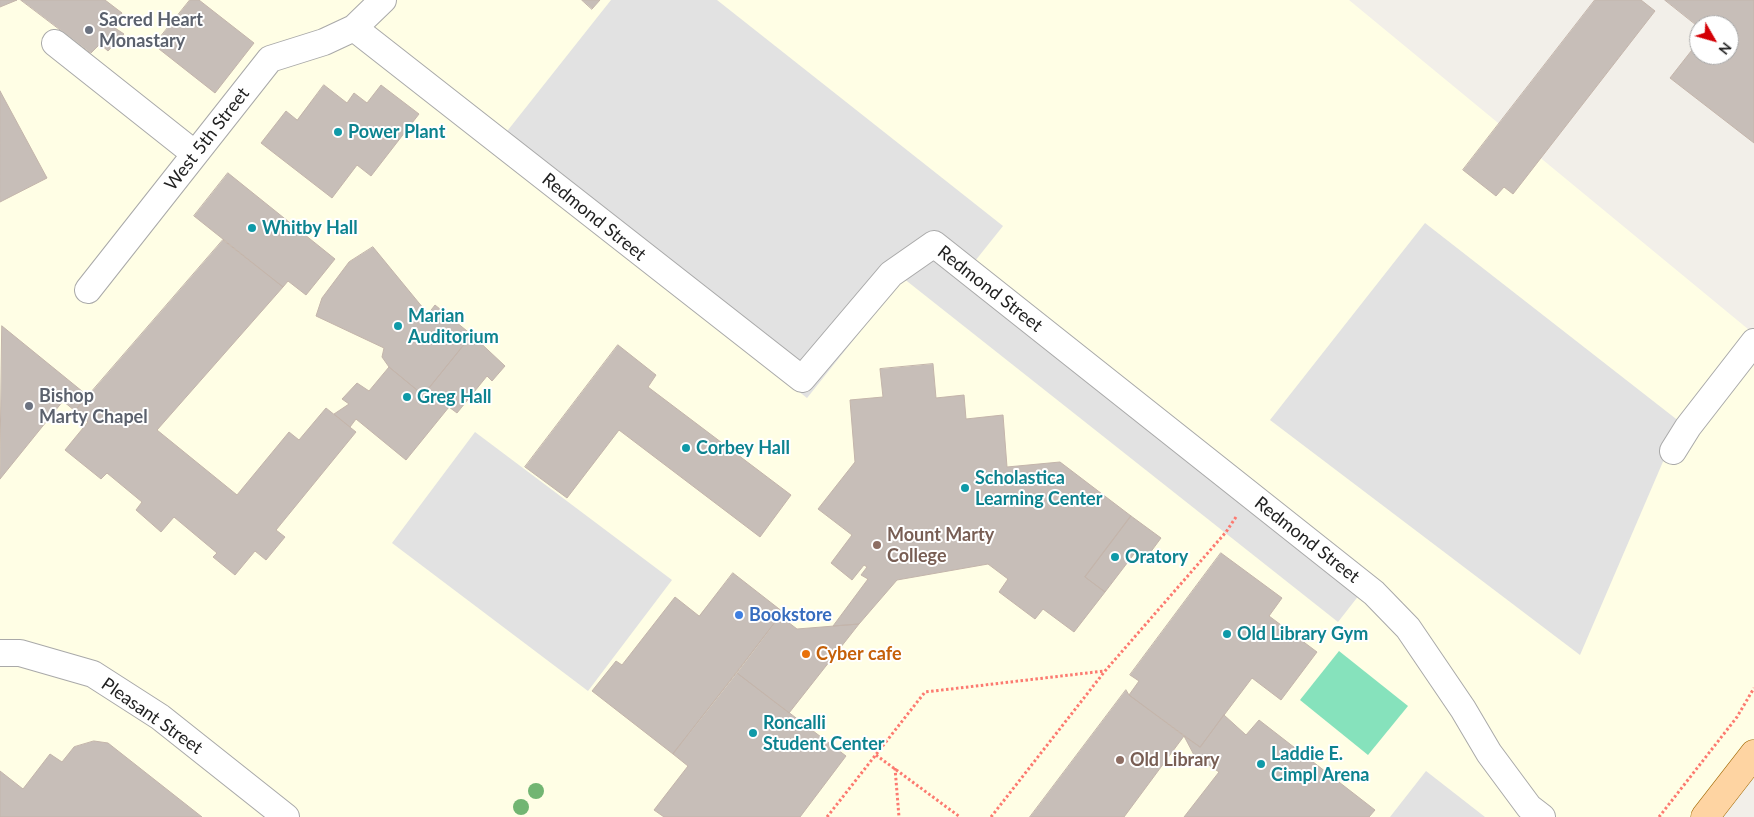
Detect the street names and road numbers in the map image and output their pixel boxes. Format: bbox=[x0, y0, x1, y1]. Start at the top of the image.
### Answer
street label: West 5th Street bbox=[160, 83, 254, 195]
street label: Redmond Street bbox=[538, 169, 650, 265]
street label: Redmond Street bbox=[933, 241, 1047, 337]
street label: Redmond Street bbox=[1250, 492, 1364, 588]
street label: Pleasant Street bbox=[97, 673, 207, 759]

